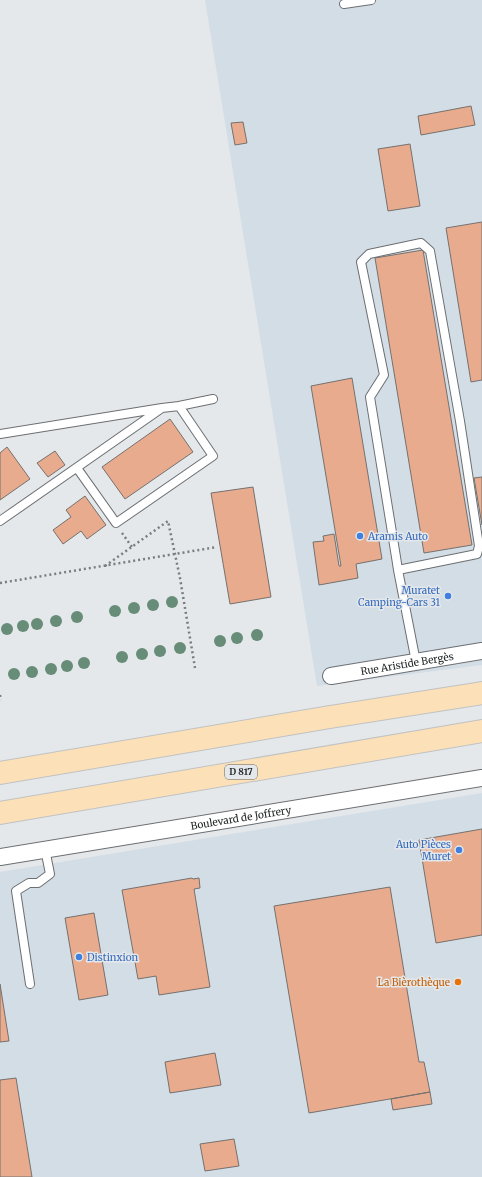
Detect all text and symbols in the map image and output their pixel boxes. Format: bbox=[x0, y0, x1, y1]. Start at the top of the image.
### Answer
place label: Aramis Auto bbox=[367, 530, 428, 543]
marker: Aramis Auto bbox=[355, 531, 365, 541]
place label: Muratet Camping-Cars 31 bbox=[358, 584, 440, 609]
marker: Muratet Camping-Cars 31 bbox=[443, 591, 453, 601]
street label: Rue Aristide Bergès bbox=[360, 650, 455, 678]
road number: D 817 bbox=[225, 765, 257, 779]
street label: Boulevard de Joffrery bbox=[190, 803, 292, 833]
place label: Auto Pièces Muret bbox=[395, 838, 451, 863]
marker: Auto Pièces Muret bbox=[454, 845, 464, 855]
place label: Distinxion bbox=[87, 951, 139, 964]
marker: Distinxion bbox=[74, 952, 84, 962]
place label: La Bièrothèque bbox=[377, 976, 450, 989]
marker: La Bièrothèque bbox=[453, 977, 463, 987]

